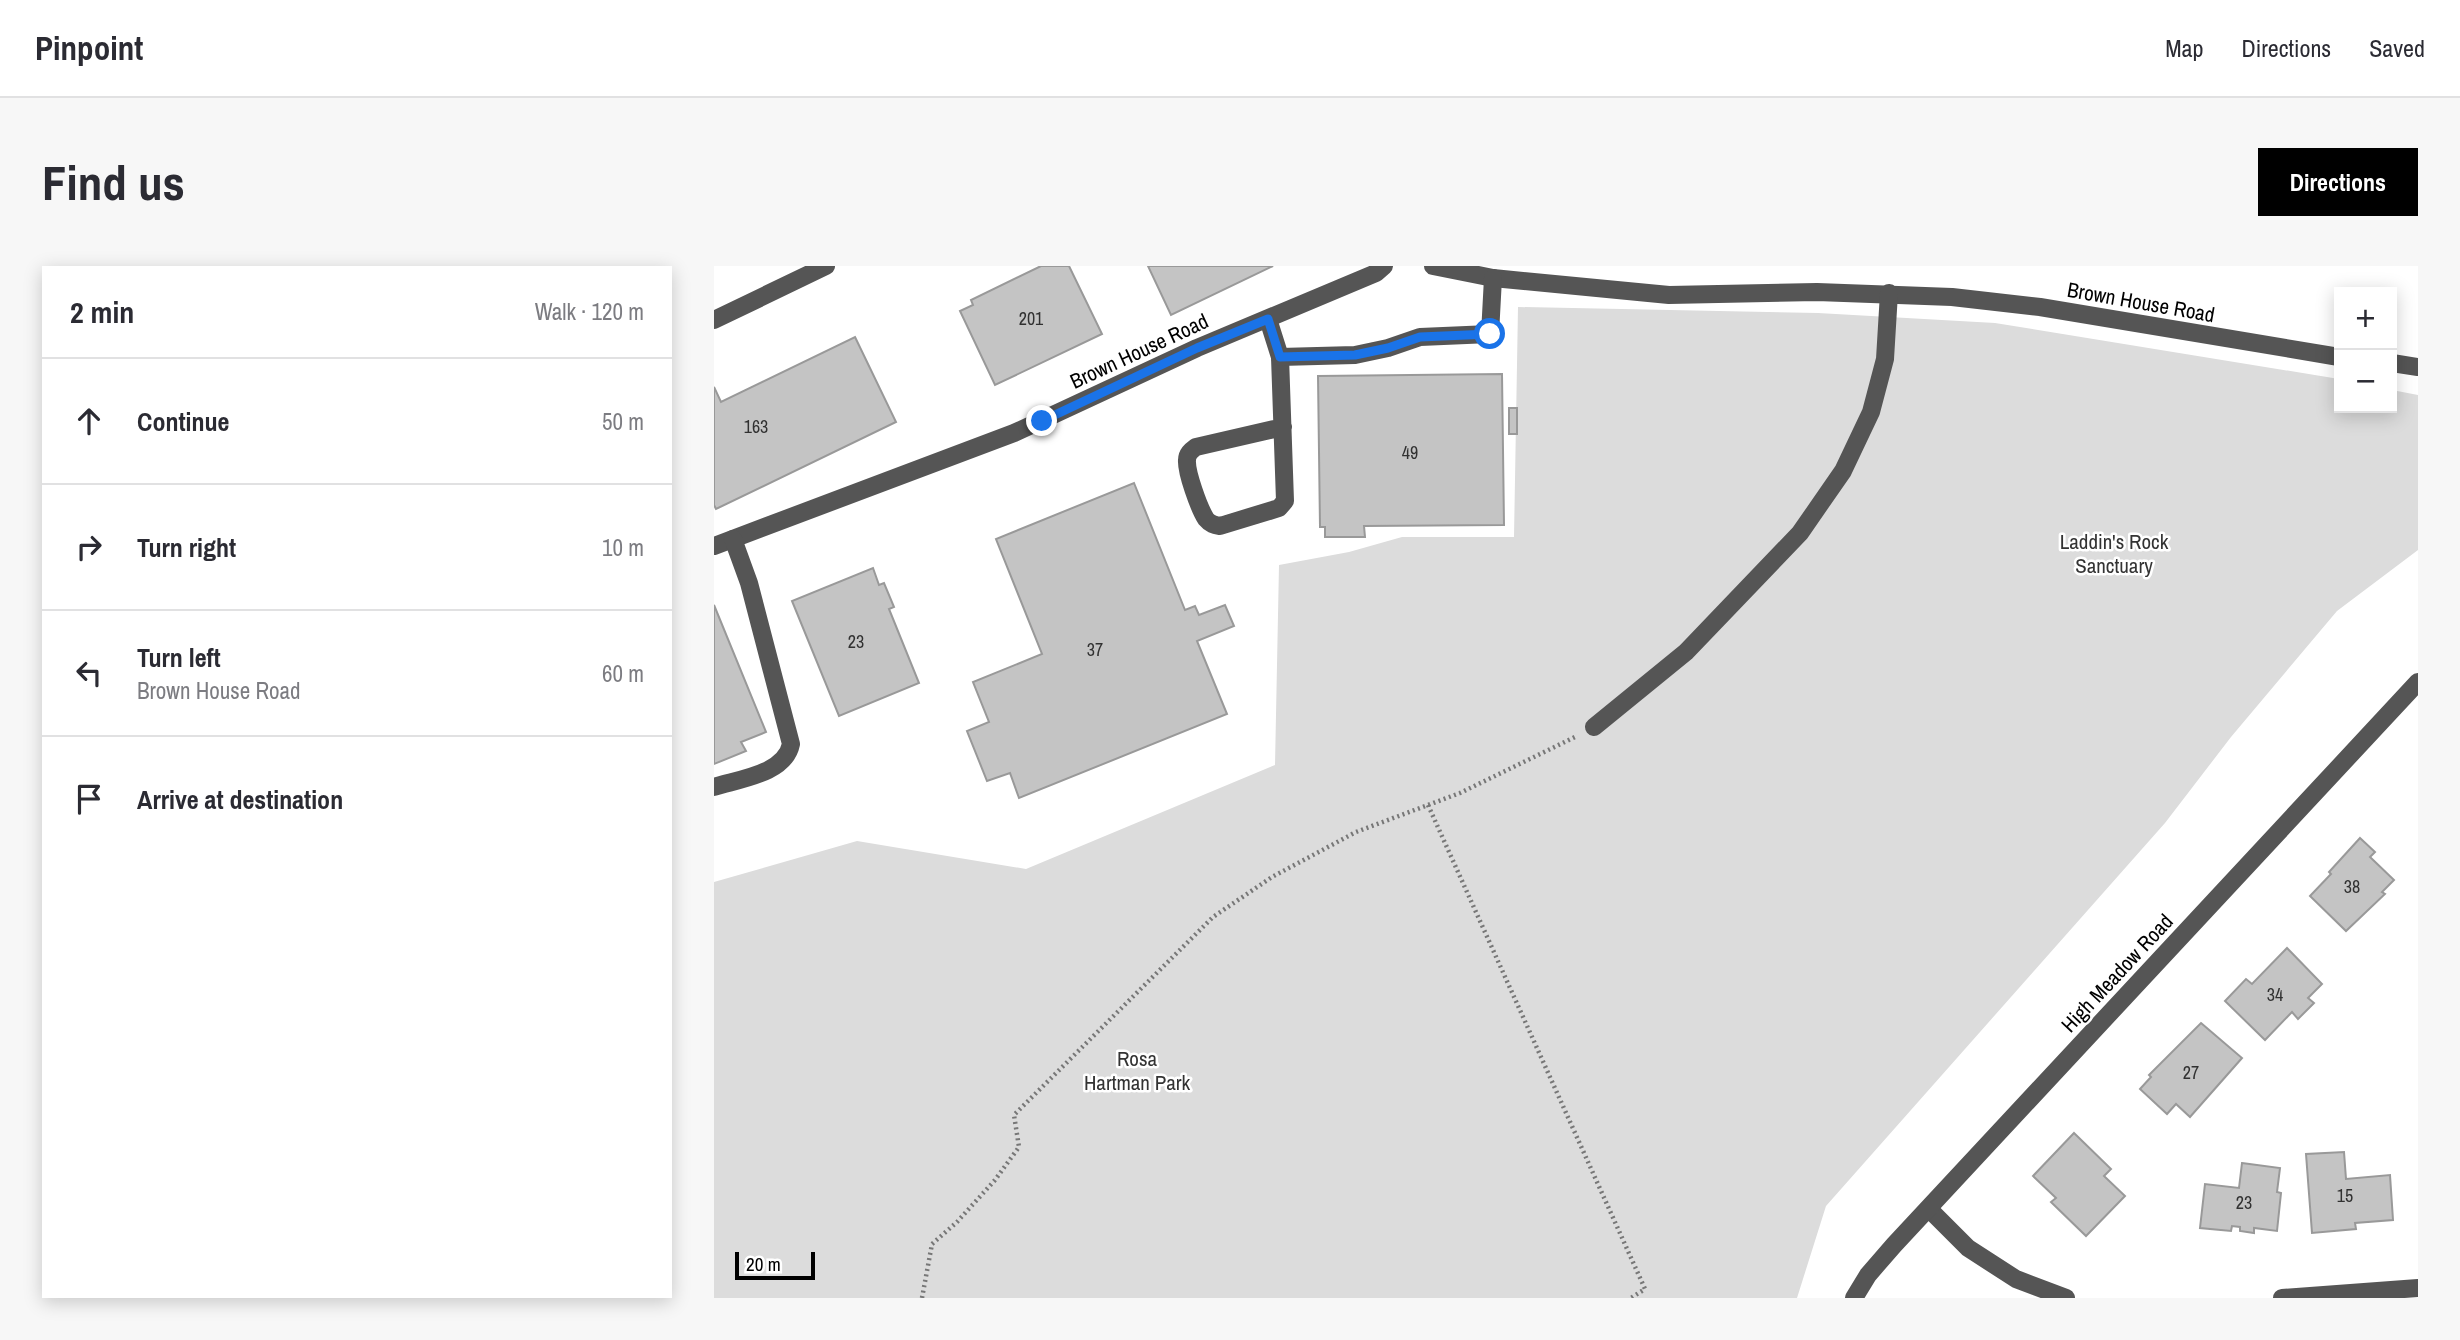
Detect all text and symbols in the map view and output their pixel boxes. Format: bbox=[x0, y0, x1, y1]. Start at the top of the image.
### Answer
text: Pinpoint bbox=[35, 26, 143, 70]
text: Map bbox=[2165, 32, 2203, 64]
text: Directions bbox=[2241, 32, 2331, 64]
text: Saved bbox=[2369, 32, 2425, 64]
button: Directions bbox=[2258, 148, 2418, 216]
text: Find us bbox=[42, 149, 185, 215]
street label: Brown House Road bbox=[2065, 275, 2217, 329]
map controls bbox=[2334, 287, 2397, 413]
button: + bbox=[2334, 287, 2397, 350]
text: 2 min bbox=[70, 292, 134, 332]
text: Walk · 120 m bbox=[535, 296, 644, 327]
house number: 201 bbox=[1019, 306, 1044, 331]
street label: Brown House Road bbox=[1065, 306, 1213, 396]
route start bbox=[1474, 318, 1505, 349]
button: − bbox=[2334, 350, 2397, 413]
icon: ahead bbox=[70, 402, 108, 440]
text: Continue bbox=[137, 404, 229, 439]
route end bbox=[1026, 405, 1057, 436]
text: 50 m bbox=[602, 406, 644, 437]
house number: 163 bbox=[744, 414, 768, 439]
house number: 49 bbox=[1402, 440, 1418, 465]
park label: Laddin's Rock Sanctuary bbox=[2060, 527, 2169, 580]
icon: right bbox=[70, 528, 108, 566]
text: Turn right bbox=[137, 530, 236, 565]
text: 10 m bbox=[602, 532, 644, 563]
house number: 23 bbox=[848, 629, 864, 654]
house number: 37 bbox=[1087, 637, 1103, 662]
text: Turn left bbox=[137, 640, 221, 675]
icon: left bbox=[70, 654, 108, 692]
text: 60 m bbox=[602, 658, 644, 689]
text: Brown House Road bbox=[137, 675, 301, 706]
icon: arrive bbox=[70, 780, 108, 818]
text: Arrive at destination bbox=[137, 782, 343, 817]
house number: 38 bbox=[2344, 874, 2360, 899]
street label: High Meadow Road bbox=[2054, 907, 2180, 1039]
house number: 34 bbox=[2267, 982, 2283, 1007]
park label: Rosa Hartman Park bbox=[1084, 1044, 1190, 1097]
house number: 27 bbox=[2183, 1060, 2199, 1085]
house number: 15 bbox=[2337, 1183, 2353, 1208]
house number: 23 bbox=[2236, 1190, 2252, 1215]
scale bar bbox=[735, 1249, 816, 1281]
text: 20 m bbox=[746, 1251, 781, 1277]

